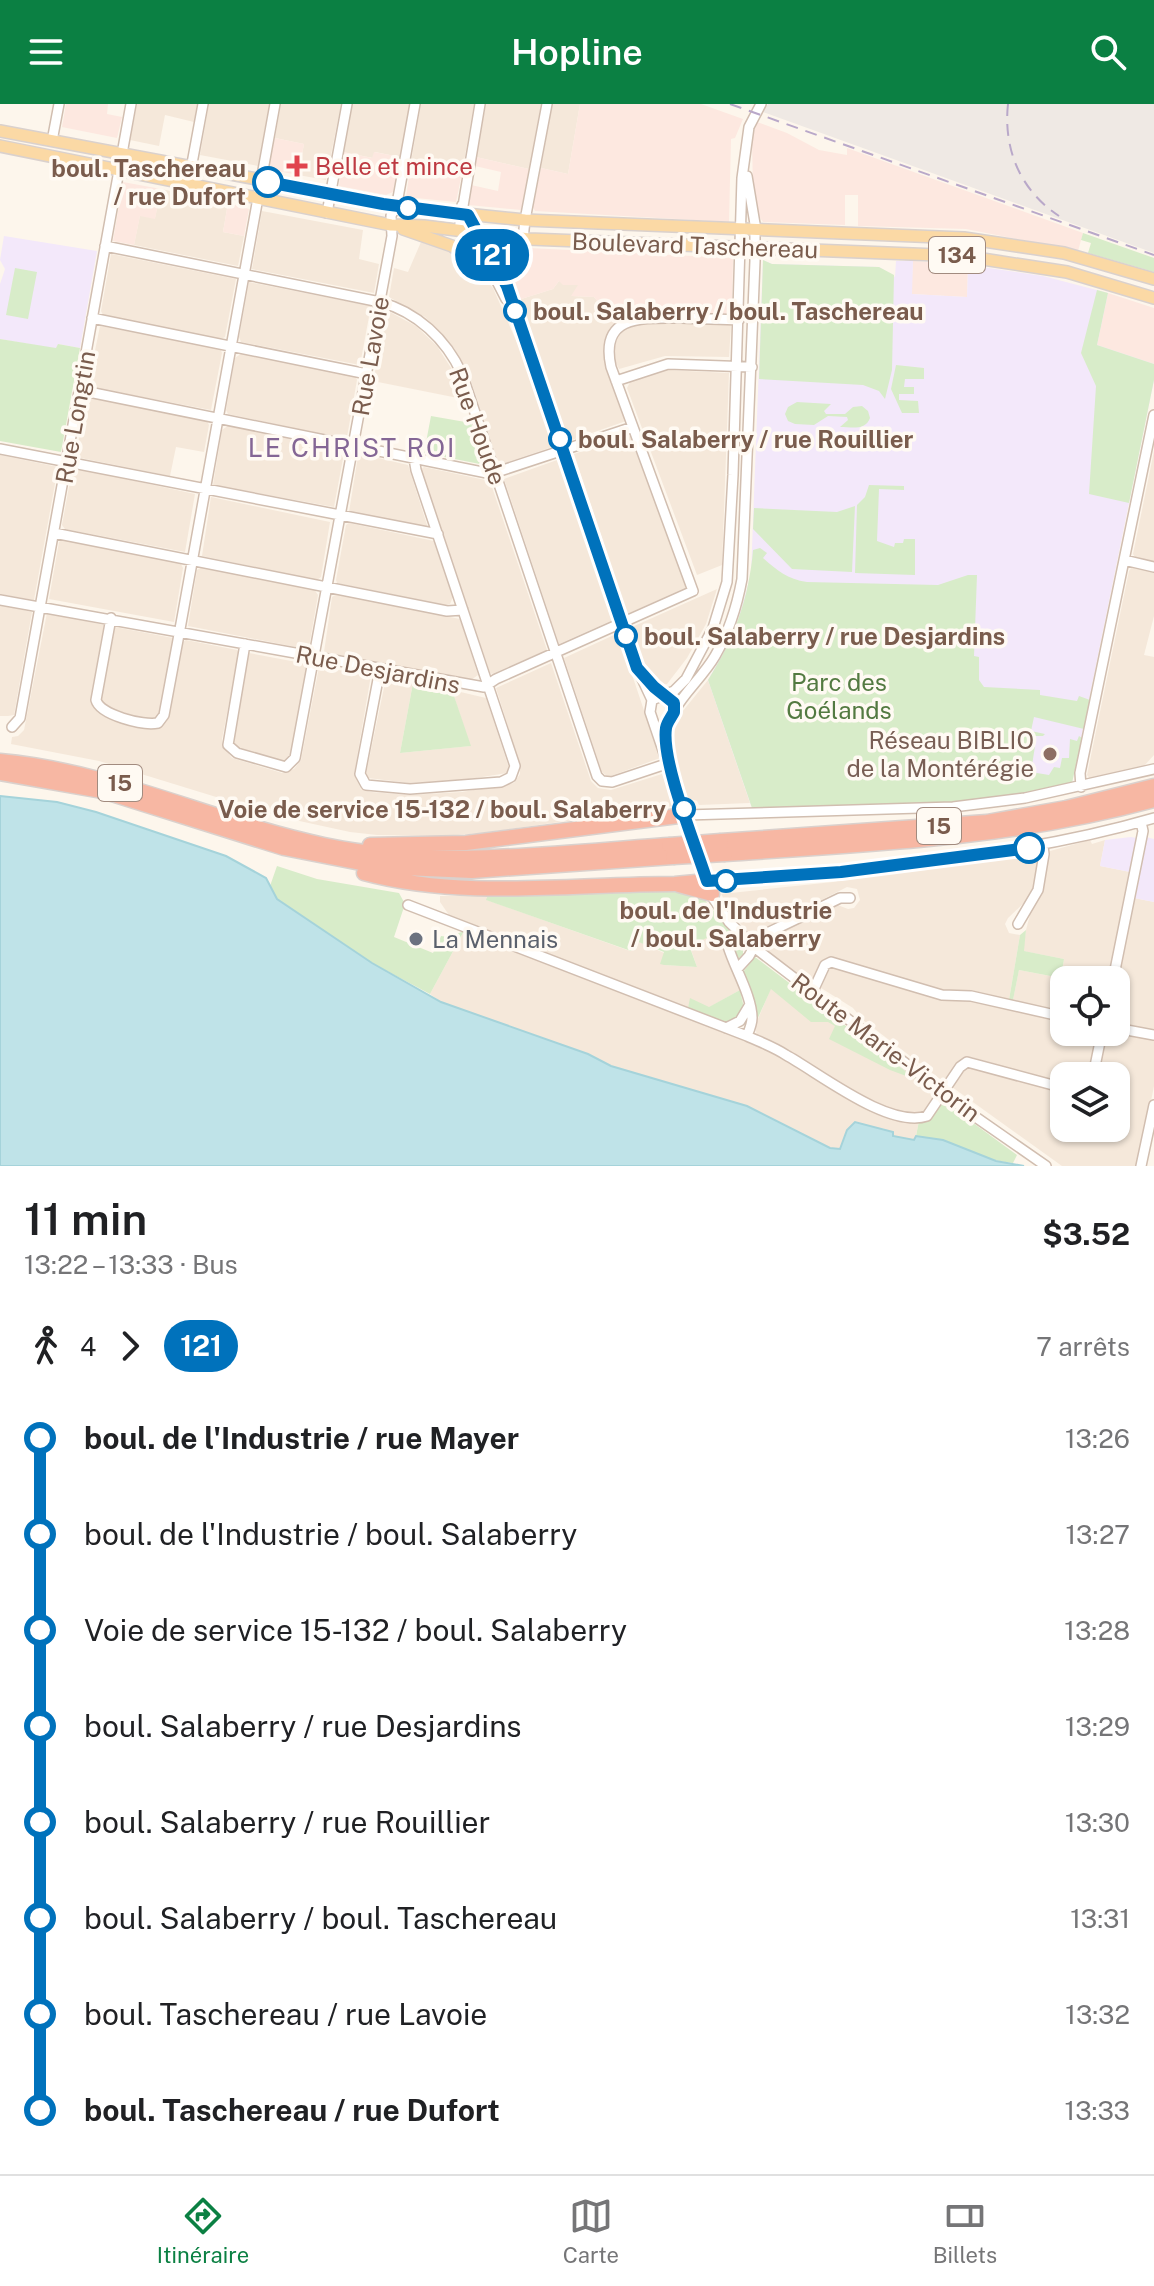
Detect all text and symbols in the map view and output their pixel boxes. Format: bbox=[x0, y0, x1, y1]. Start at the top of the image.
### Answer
icon: menu bbox=[24, 30, 68, 74]
icon: search bbox=[1086, 30, 1130, 74]
text: Hopline bbox=[511, 31, 643, 73]
place label: Belle et mince bbox=[315, 152, 473, 180]
place label: boul. Taschereau / rue Dufort bbox=[51, 154, 246, 210]
marker: Belle et mince bbox=[286, 155, 308, 177]
marker: boul. Taschereau / rue Dufort bbox=[253, 167, 283, 197]
unlabelled marker bbox=[397, 197, 419, 219]
street label: Boulevard Taschereau bbox=[571, 227, 819, 263]
line badge: 121 bbox=[446, 229, 538, 281]
road number: 134 bbox=[929, 237, 985, 273]
text: 121 bbox=[471, 238, 513, 271]
street label: Rue Lavoie bbox=[346, 294, 394, 418]
place label: boul. Salaberry / boul. Taschereau bbox=[533, 297, 924, 325]
marker: boul. Salaberry / boul. Taschereau bbox=[504, 300, 526, 322]
street label: Rue Longtin bbox=[50, 348, 100, 486]
street label: Rue Houde bbox=[444, 363, 512, 489]
place label: boul. Salaberry / rue Rouillier bbox=[578, 425, 914, 453]
marker: boul. Salaberry / rue Rouillier bbox=[549, 428, 571, 450]
district label: LE CHRIST ROI bbox=[248, 432, 456, 463]
place label: boul. Salaberry / rue Desjardins bbox=[644, 622, 1005, 650]
marker: boul. Salaberry / rue Desjardins bbox=[615, 625, 637, 647]
street label: Rue Desjardins bbox=[293, 639, 463, 699]
park label: Parc des Goélands bbox=[786, 668, 892, 724]
place label: Réseau BIBLIO de la Montérégie bbox=[846, 726, 1034, 782]
marker: Réseau BIBLIO de la Montérégie bbox=[1041, 745, 1059, 763]
road number: 15 bbox=[98, 765, 142, 801]
place label: Voie de service 15-132 / boul. Salaberry bbox=[218, 795, 666, 823]
marker: Voie de service 15-132 / boul. Salaberry bbox=[673, 798, 695, 820]
road number: 15 bbox=[917, 808, 961, 844]
unlabelled marker bbox=[1014, 833, 1044, 863]
marker: boul. de l'Industrie / boul. Salaberry bbox=[715, 870, 737, 892]
place label: boul. de l'Industrie / boul. Salaberry bbox=[620, 896, 832, 952]
place label: La Mennais bbox=[432, 925, 558, 953]
marker: La Mennais bbox=[407, 930, 425, 948]
map controls bbox=[1050, 966, 1130, 1142]
button: locate bbox=[1050, 966, 1130, 1046]
street label: Route Marie-Victorin bbox=[786, 967, 986, 1127]
button: layers bbox=[1050, 1062, 1130, 1142]
text: 11 min bbox=[24, 1193, 147, 1245]
text: $3.52 bbox=[1042, 1216, 1130, 1252]
text: 13:22 – 13:33 · Bus bbox=[24, 1249, 238, 1280]
icon: walk bbox=[24, 1324, 68, 1368]
icon: forward bbox=[108, 1324, 152, 1368]
text: 121 bbox=[180, 1329, 222, 1362]
text: 4 bbox=[80, 1331, 96, 1362]
text: 7 arrêts bbox=[1036, 1331, 1130, 1362]
text: boul. de l'Industrie / rue Mayer bbox=[84, 1420, 519, 1456]
text: 13:26 bbox=[1065, 1423, 1130, 1454]
text: boul. de l'Industrie / boul. Salaberry bbox=[84, 1516, 577, 1552]
text: 13:27 bbox=[1066, 1519, 1130, 1550]
text: Voie de service 15-132 / boul. Salaberry bbox=[84, 1612, 627, 1648]
text: 13:28 bbox=[1064, 1615, 1130, 1646]
text: boul. Salaberry / rue Desjardins bbox=[84, 1708, 522, 1744]
text: 13:29 bbox=[1065, 1711, 1130, 1742]
text: boul. Salaberry / rue Rouillier bbox=[84, 1804, 490, 1840]
text: 13:30 bbox=[1065, 1807, 1130, 1838]
text: boul. Salaberry / boul. Taschereau bbox=[84, 1900, 557, 1936]
text: 13:31 bbox=[1070, 1903, 1130, 1934]
text: boul. Taschereau / rue Lavoie bbox=[84, 1996, 487, 2032]
text: 13:32 bbox=[1065, 1999, 1130, 2030]
text: boul. Taschereau / rue Dufort bbox=[84, 2092, 500, 2128]
text: 13:33 bbox=[1065, 2095, 1130, 2126]
tab: Itinéraire bbox=[157, 2194, 249, 2268]
tab: Carte bbox=[563, 2194, 619, 2268]
tab: Billets bbox=[933, 2194, 997, 2268]

